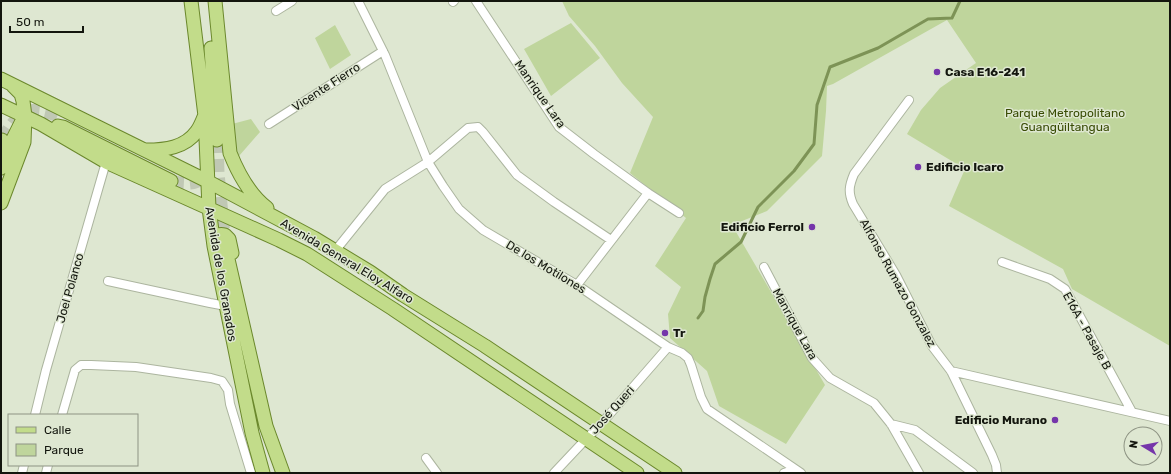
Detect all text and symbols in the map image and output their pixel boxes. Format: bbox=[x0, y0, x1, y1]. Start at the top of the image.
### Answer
scale bar bbox=[10, 8, 83, 34]
text: 50 m bbox=[16, 15, 44, 29]
street label: Manrique Lara bbox=[511, 57, 569, 131]
street label: Vicente Fierro bbox=[289, 60, 363, 114]
place label: Casa E16-241 bbox=[945, 65, 1025, 79]
marker: Casa E16-241 bbox=[932, 67, 942, 77]
park label: Parque Metropolitano Guangüiltangua bbox=[1005, 106, 1125, 134]
place label: Edificio Icaro bbox=[926, 160, 1004, 174]
marker: Edificio Icaro bbox=[913, 162, 923, 172]
street label: Avenida de los Granados bbox=[202, 205, 240, 343]
street label: Avenida General Eloy Alfaro bbox=[278, 216, 416, 306]
street label: Alfonso Rumazo Gonzalez bbox=[857, 216, 939, 350]
place label: Edificio Ferrol bbox=[721, 220, 804, 234]
marker: Edificio Ferrol bbox=[807, 222, 817, 232]
street label: De los Motilones bbox=[504, 238, 588, 296]
street label: Joel Polanco bbox=[53, 251, 87, 324]
street label: Manrique Lara bbox=[770, 286, 820, 362]
street label: E16A - Pasaje B bbox=[1060, 290, 1114, 372]
place label: Tr bbox=[673, 326, 686, 340]
marker: Tr bbox=[660, 328, 670, 338]
street label: José Queri bbox=[587, 383, 637, 437]
place label: Edificio Murano bbox=[955, 413, 1047, 427]
legend bbox=[8, 414, 138, 466]
marker: Edificio Murano bbox=[1050, 415, 1060, 425]
text: Calle bbox=[44, 423, 71, 437]
north arrow bbox=[1123, 426, 1163, 466]
text: N bbox=[1127, 439, 1141, 449]
text: Parque bbox=[44, 443, 84, 457]

